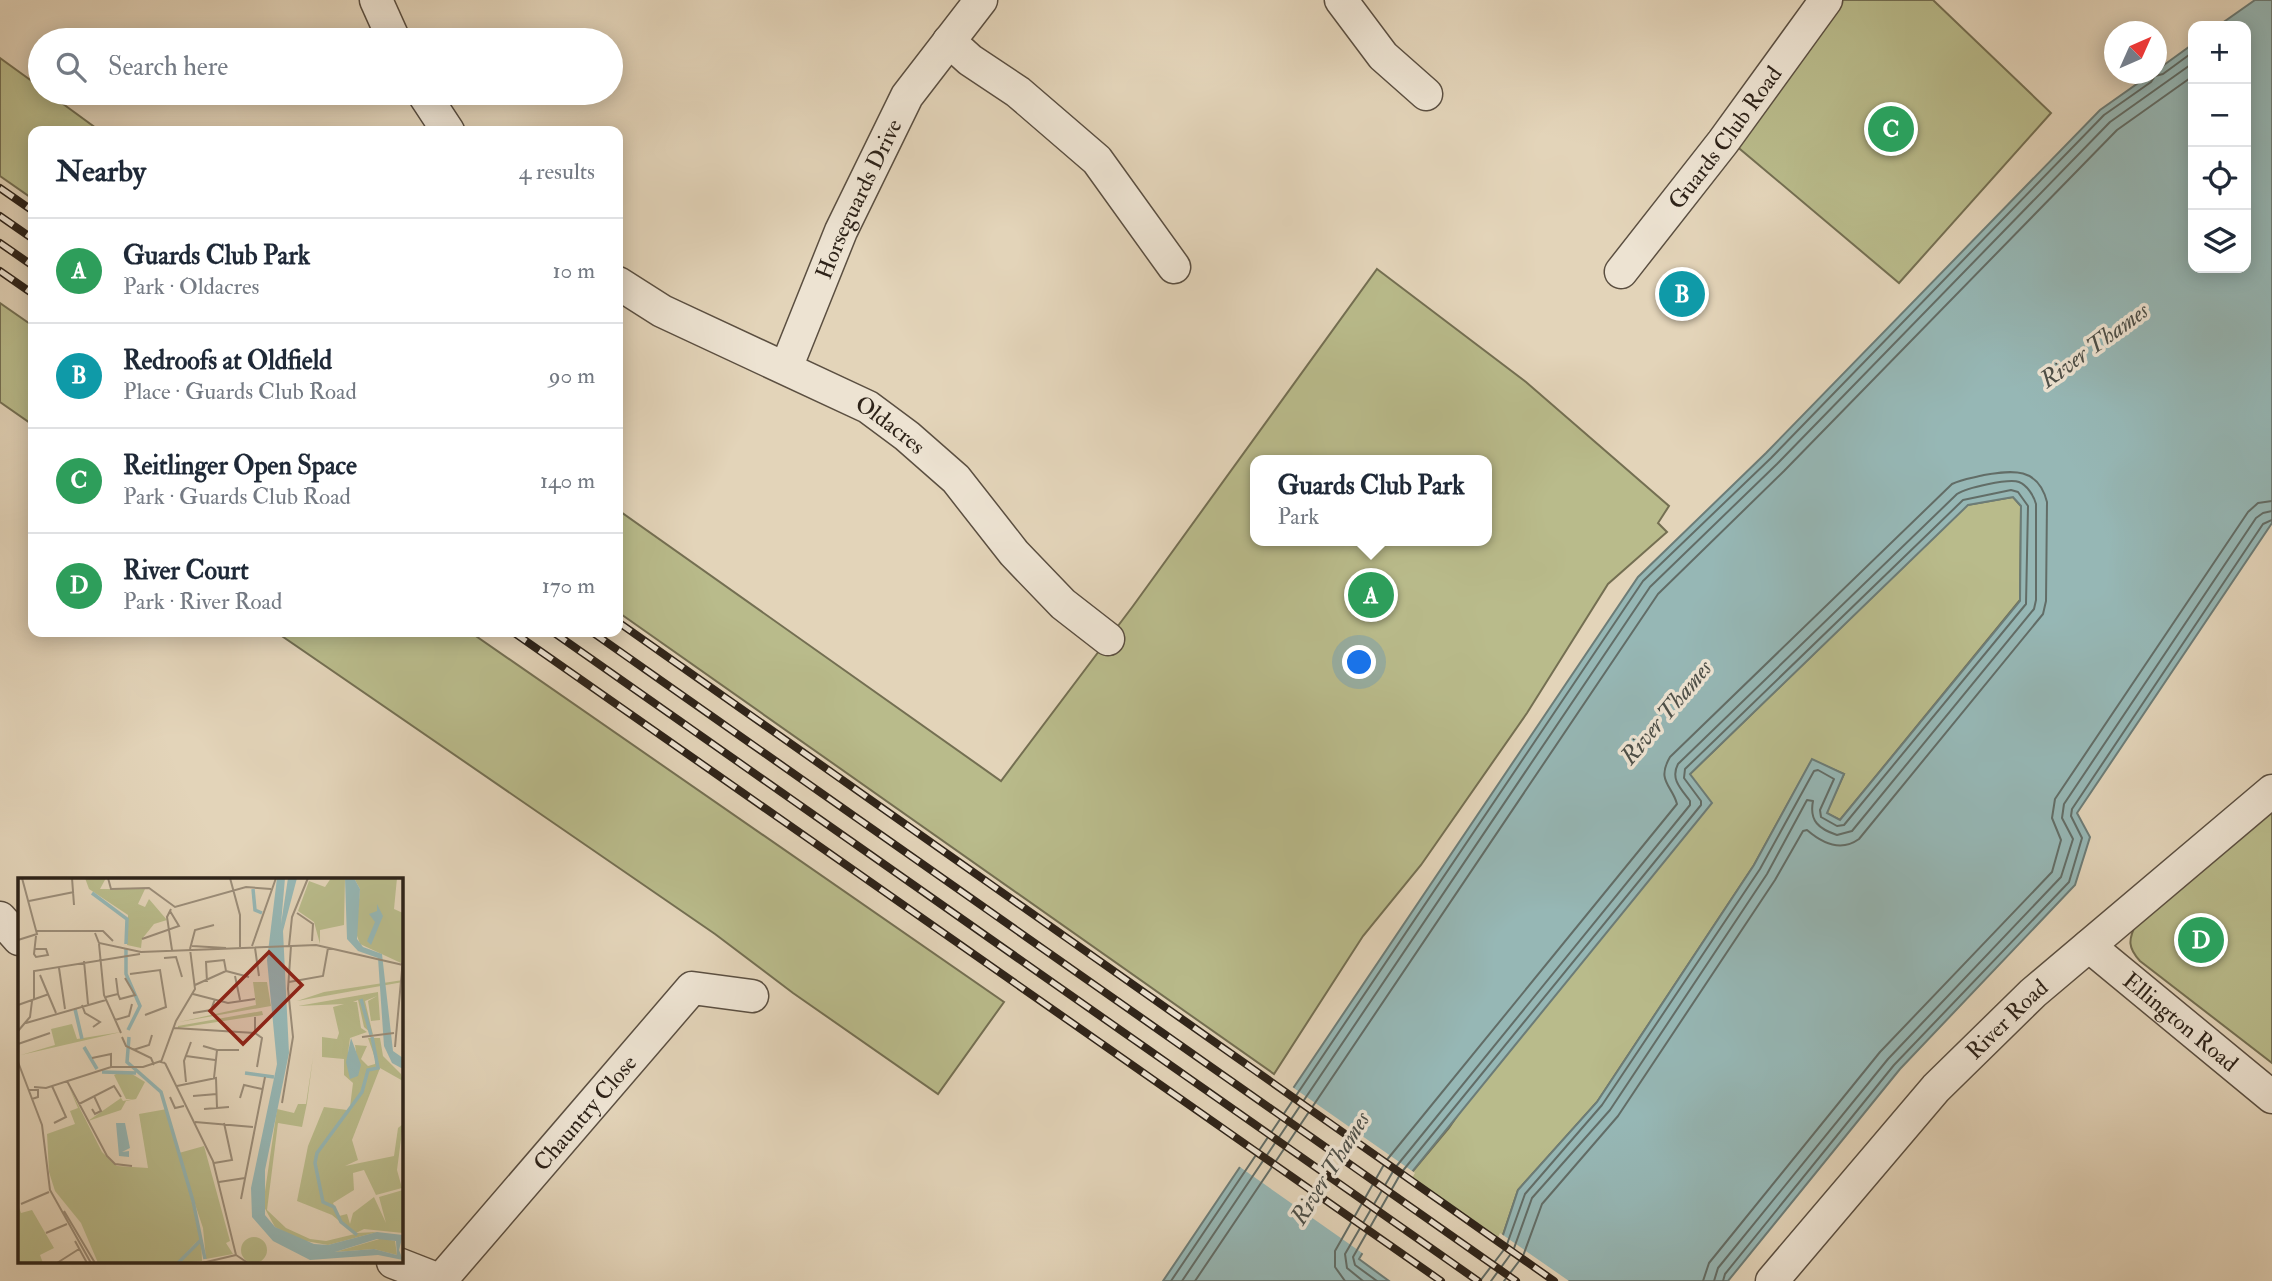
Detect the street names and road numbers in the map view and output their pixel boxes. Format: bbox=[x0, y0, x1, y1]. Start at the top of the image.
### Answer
street label: Guards Club Road bbox=[1662, 60, 1788, 215]
street label: Horseguards Drive bbox=[809, 114, 909, 283]
street label: Oldacres bbox=[851, 389, 932, 461]
street label: Ellington Road bbox=[2117, 966, 2244, 1078]
street label: River Road bbox=[1960, 973, 2054, 1066]
street label: Chauntry Close bbox=[527, 1049, 643, 1177]

